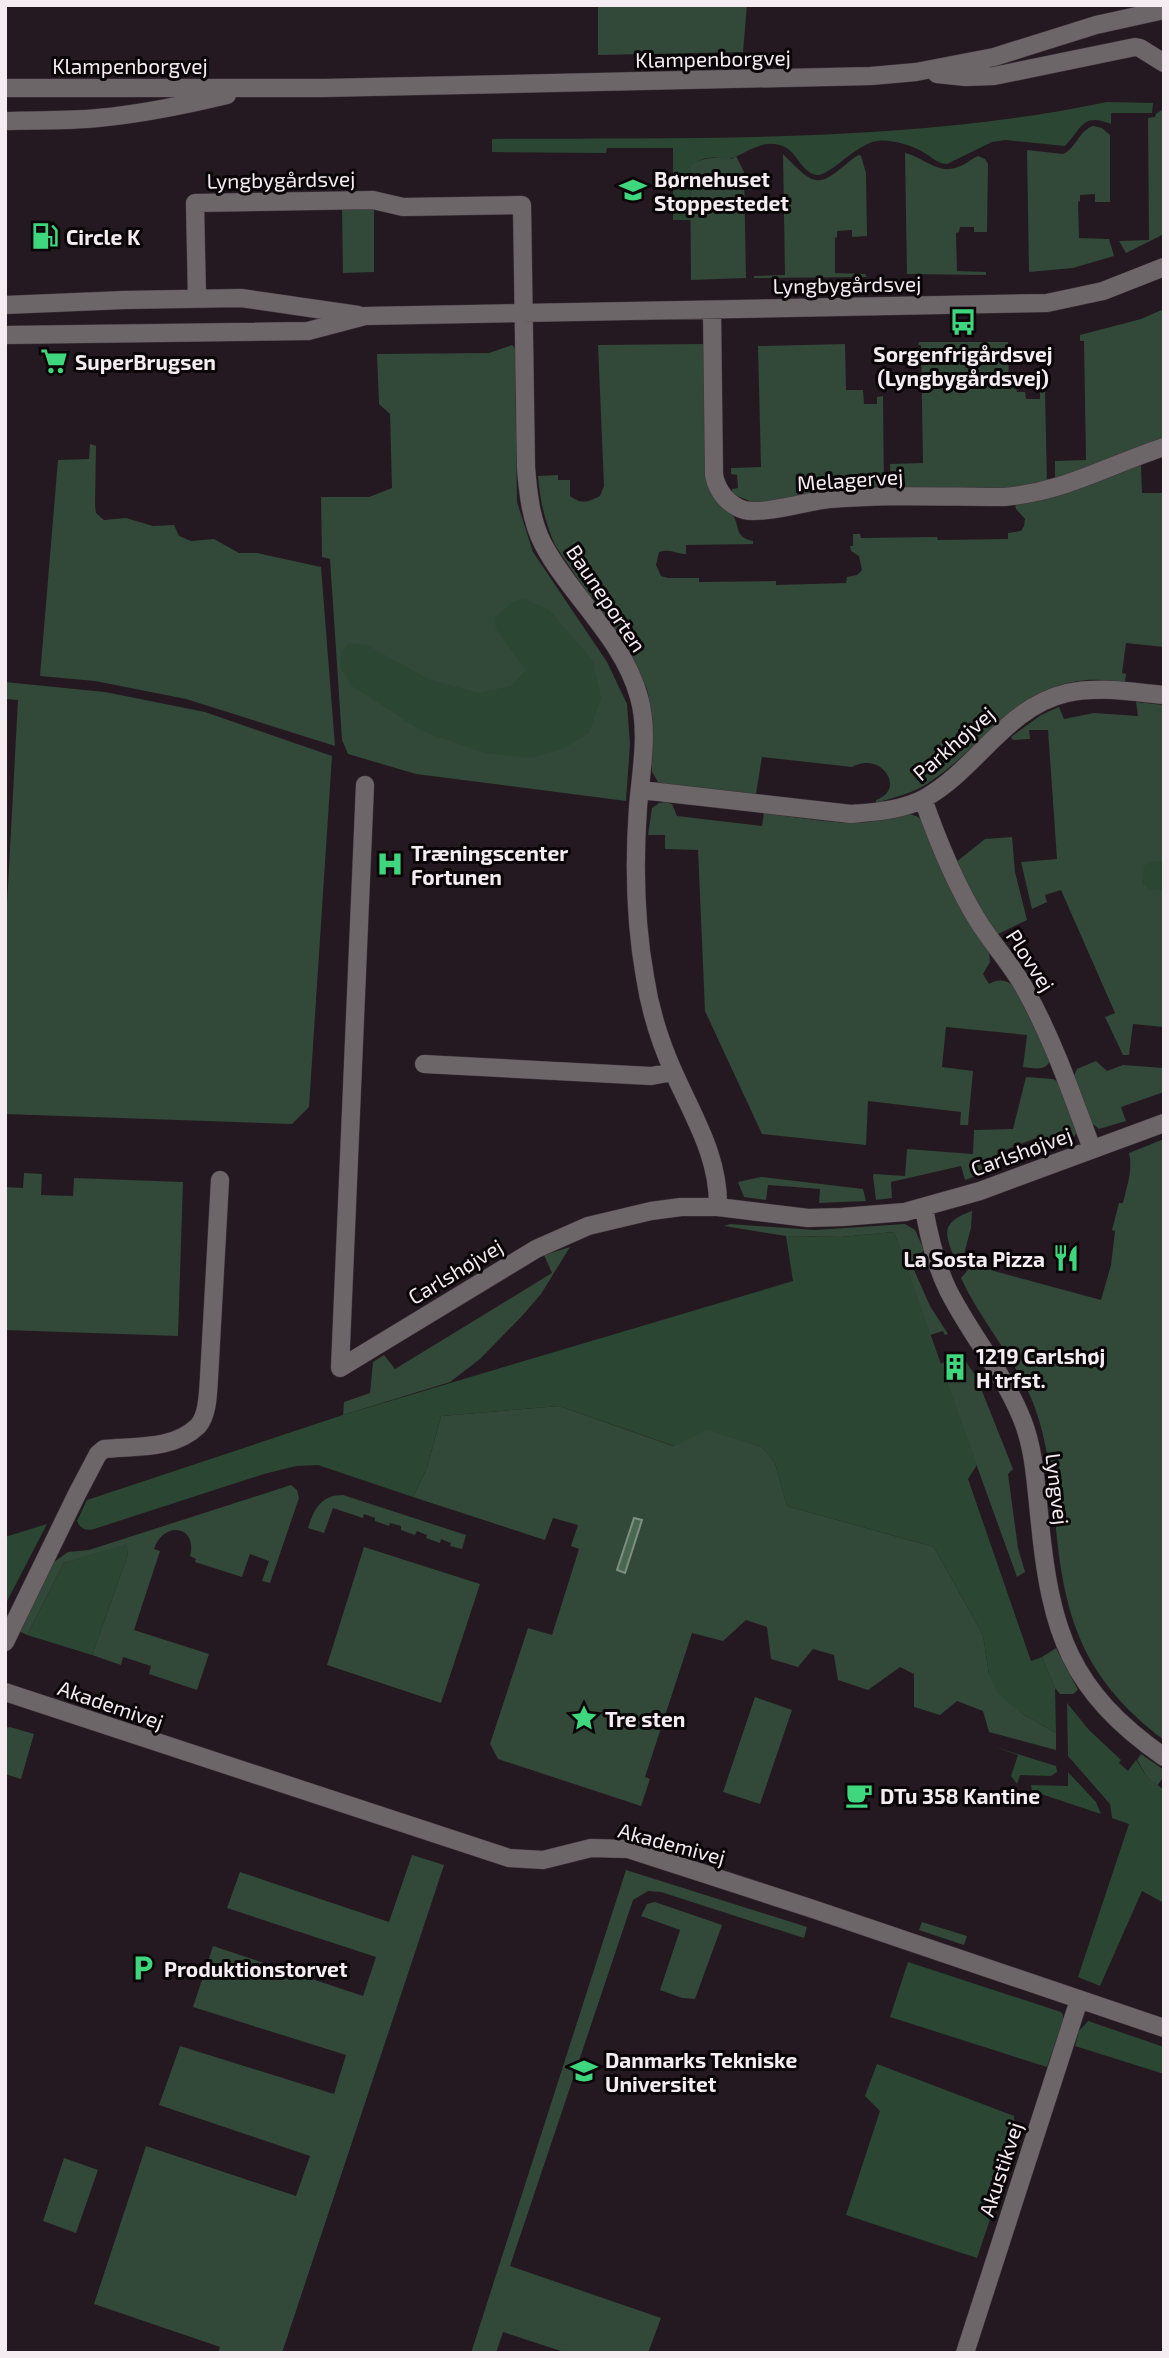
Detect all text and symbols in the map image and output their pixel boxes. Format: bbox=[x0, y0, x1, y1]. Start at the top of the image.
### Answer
street label: Klampenborgvej bbox=[635, 44, 791, 73]
street label: Klampenborgvej bbox=[52, 53, 208, 79]
street label: Lyngbygårdsvej bbox=[206, 165, 356, 194]
place label: Børnehuset Stoppestedet bbox=[654, 166, 789, 215]
school or university icon: Børnehuset Stoppestedet bbox=[618, 175, 648, 205]
fuel station icon: Circle K bbox=[30, 221, 60, 251]
place label: Circle K bbox=[66, 224, 141, 249]
street label: Lyngbygårdsvej bbox=[772, 270, 922, 299]
bus stop icon: Sorgenfrigårdsvej (Lyngbygårdsvej) bbox=[948, 307, 978, 337]
place label: Sorgenfrigårdsvej (Lyngbygårdsvej) bbox=[873, 341, 1053, 391]
supermarket icon: SuperBrugsen bbox=[39, 346, 69, 376]
place label: SuperBrugsen bbox=[75, 349, 216, 374]
street label: Melagervej bbox=[796, 463, 904, 496]
street label: Bauneporten bbox=[562, 540, 652, 656]
street label: Parkhøjvej bbox=[907, 701, 1000, 786]
place label: Træningscenter Fortunen bbox=[411, 840, 568, 889]
hospital icon: Træningscenter Fortunen bbox=[375, 849, 405, 879]
street label: Plovvej bbox=[1001, 924, 1060, 996]
street label: Carlshøjvej bbox=[967, 1121, 1075, 1182]
street label: Carlshøjvej bbox=[403, 1233, 507, 1310]
restaurant icon: La Sosta Pizza bbox=[1051, 1243, 1081, 1273]
place label: La Sosta Pizza bbox=[903, 1246, 1045, 1271]
place label: 1219 Carlshøj H trfst. bbox=[976, 1343, 1105, 1392]
building icon: 1219 Carlshøj H trfst. bbox=[940, 1352, 970, 1382]
street label: Lyngvej bbox=[1040, 1452, 1075, 1526]
street label: Akademivej bbox=[55, 1674, 167, 1735]
place icon: Tre sten bbox=[569, 1703, 599, 1733]
place label: Tre sten bbox=[605, 1706, 685, 1731]
cafe icon: DTu 358 Kantine bbox=[844, 1780, 874, 1810]
place label: DTu 358 Kantine bbox=[880, 1783, 1040, 1808]
street label: Akademivej bbox=[616, 1817, 728, 1870]
parking icon: Produktionstorvet bbox=[128, 1953, 158, 1983]
place label: Produktionstorvet bbox=[164, 1956, 348, 1981]
place label: Danmarks Tekniske Universitet bbox=[605, 2047, 797, 2096]
school or university icon: Danmarks Tekniske Universitet bbox=[569, 2056, 599, 2086]
street label: Akustikvej bbox=[973, 2119, 1028, 2220]

